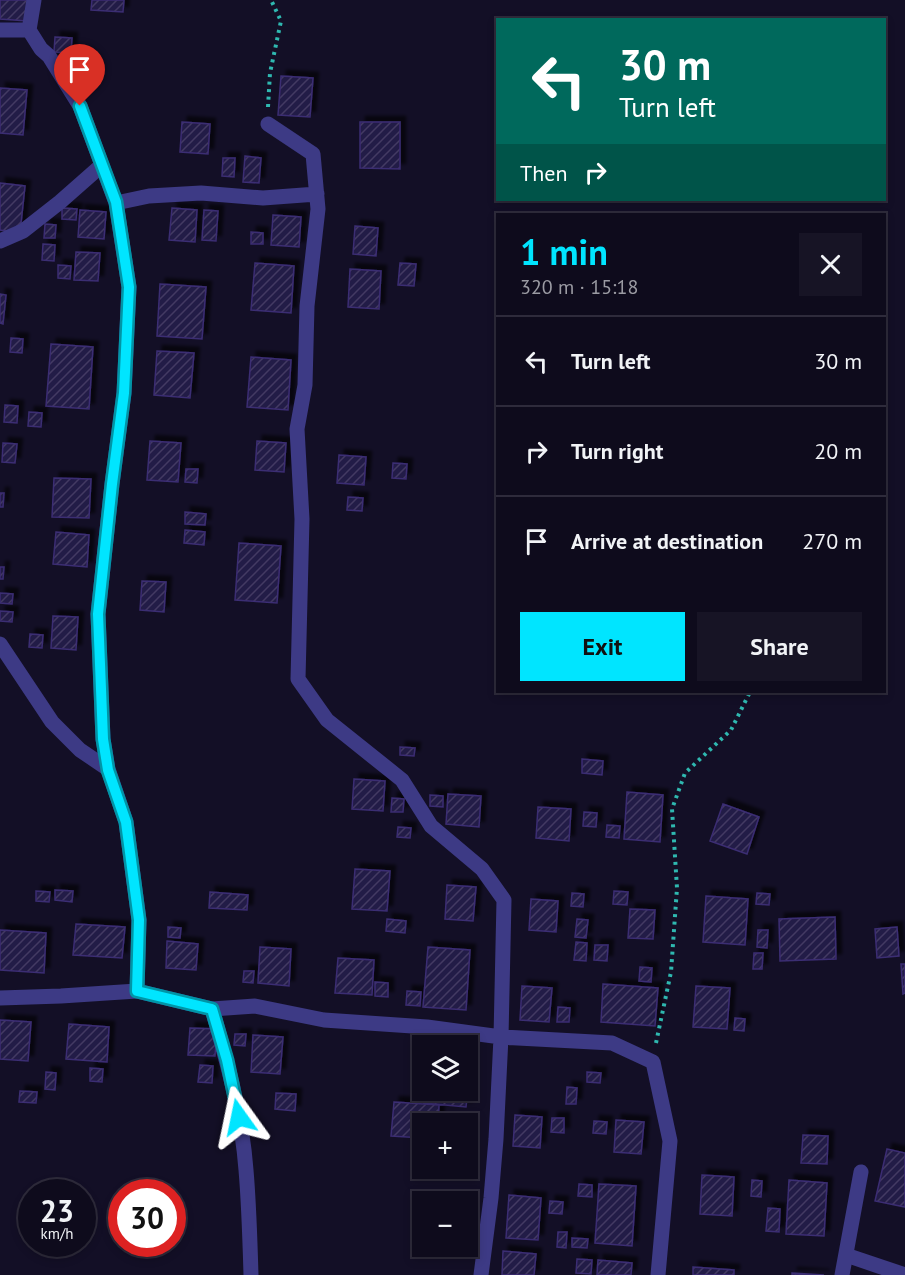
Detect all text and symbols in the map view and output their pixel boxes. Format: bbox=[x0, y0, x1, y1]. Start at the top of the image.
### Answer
text: 30 m bbox=[619, 37, 711, 92]
icon: left bbox=[520, 42, 598, 120]
pin bbox=[54, 44, 105, 106]
icon: arrive bbox=[63, 53, 96, 86]
text: Turn left bbox=[619, 90, 716, 124]
icon: right bbox=[579, 156, 612, 189]
text: Then bbox=[520, 159, 567, 187]
text: 1 min bbox=[520, 228, 608, 275]
button: close bbox=[799, 233, 862, 296]
text: 320 m · 15:18 bbox=[520, 274, 638, 300]
icon: left bbox=[520, 345, 553, 378]
text: Turn left bbox=[571, 347, 651, 375]
text: 30 m bbox=[814, 347, 862, 375]
icon: right bbox=[520, 435, 553, 468]
text: Turn right bbox=[571, 437, 663, 465]
text: 20 m bbox=[814, 437, 862, 465]
icon: arrive bbox=[520, 525, 553, 558]
text: Arrive at destination bbox=[571, 527, 763, 555]
text: 270 m bbox=[802, 527, 862, 555]
button: Exit bbox=[520, 612, 685, 681]
button: Share bbox=[697, 612, 862, 681]
map controls bbox=[412, 1035, 478, 1257]
button: layers bbox=[412, 1035, 478, 1101]
position arrow bbox=[207, 1085, 271, 1149]
button: + bbox=[412, 1113, 478, 1179]
speed limit sign: 30 bbox=[108, 1179, 186, 1257]
text: 23 bbox=[40, 1191, 74, 1230]
button: − bbox=[412, 1191, 478, 1257]
text: km/h bbox=[41, 1224, 73, 1243]

